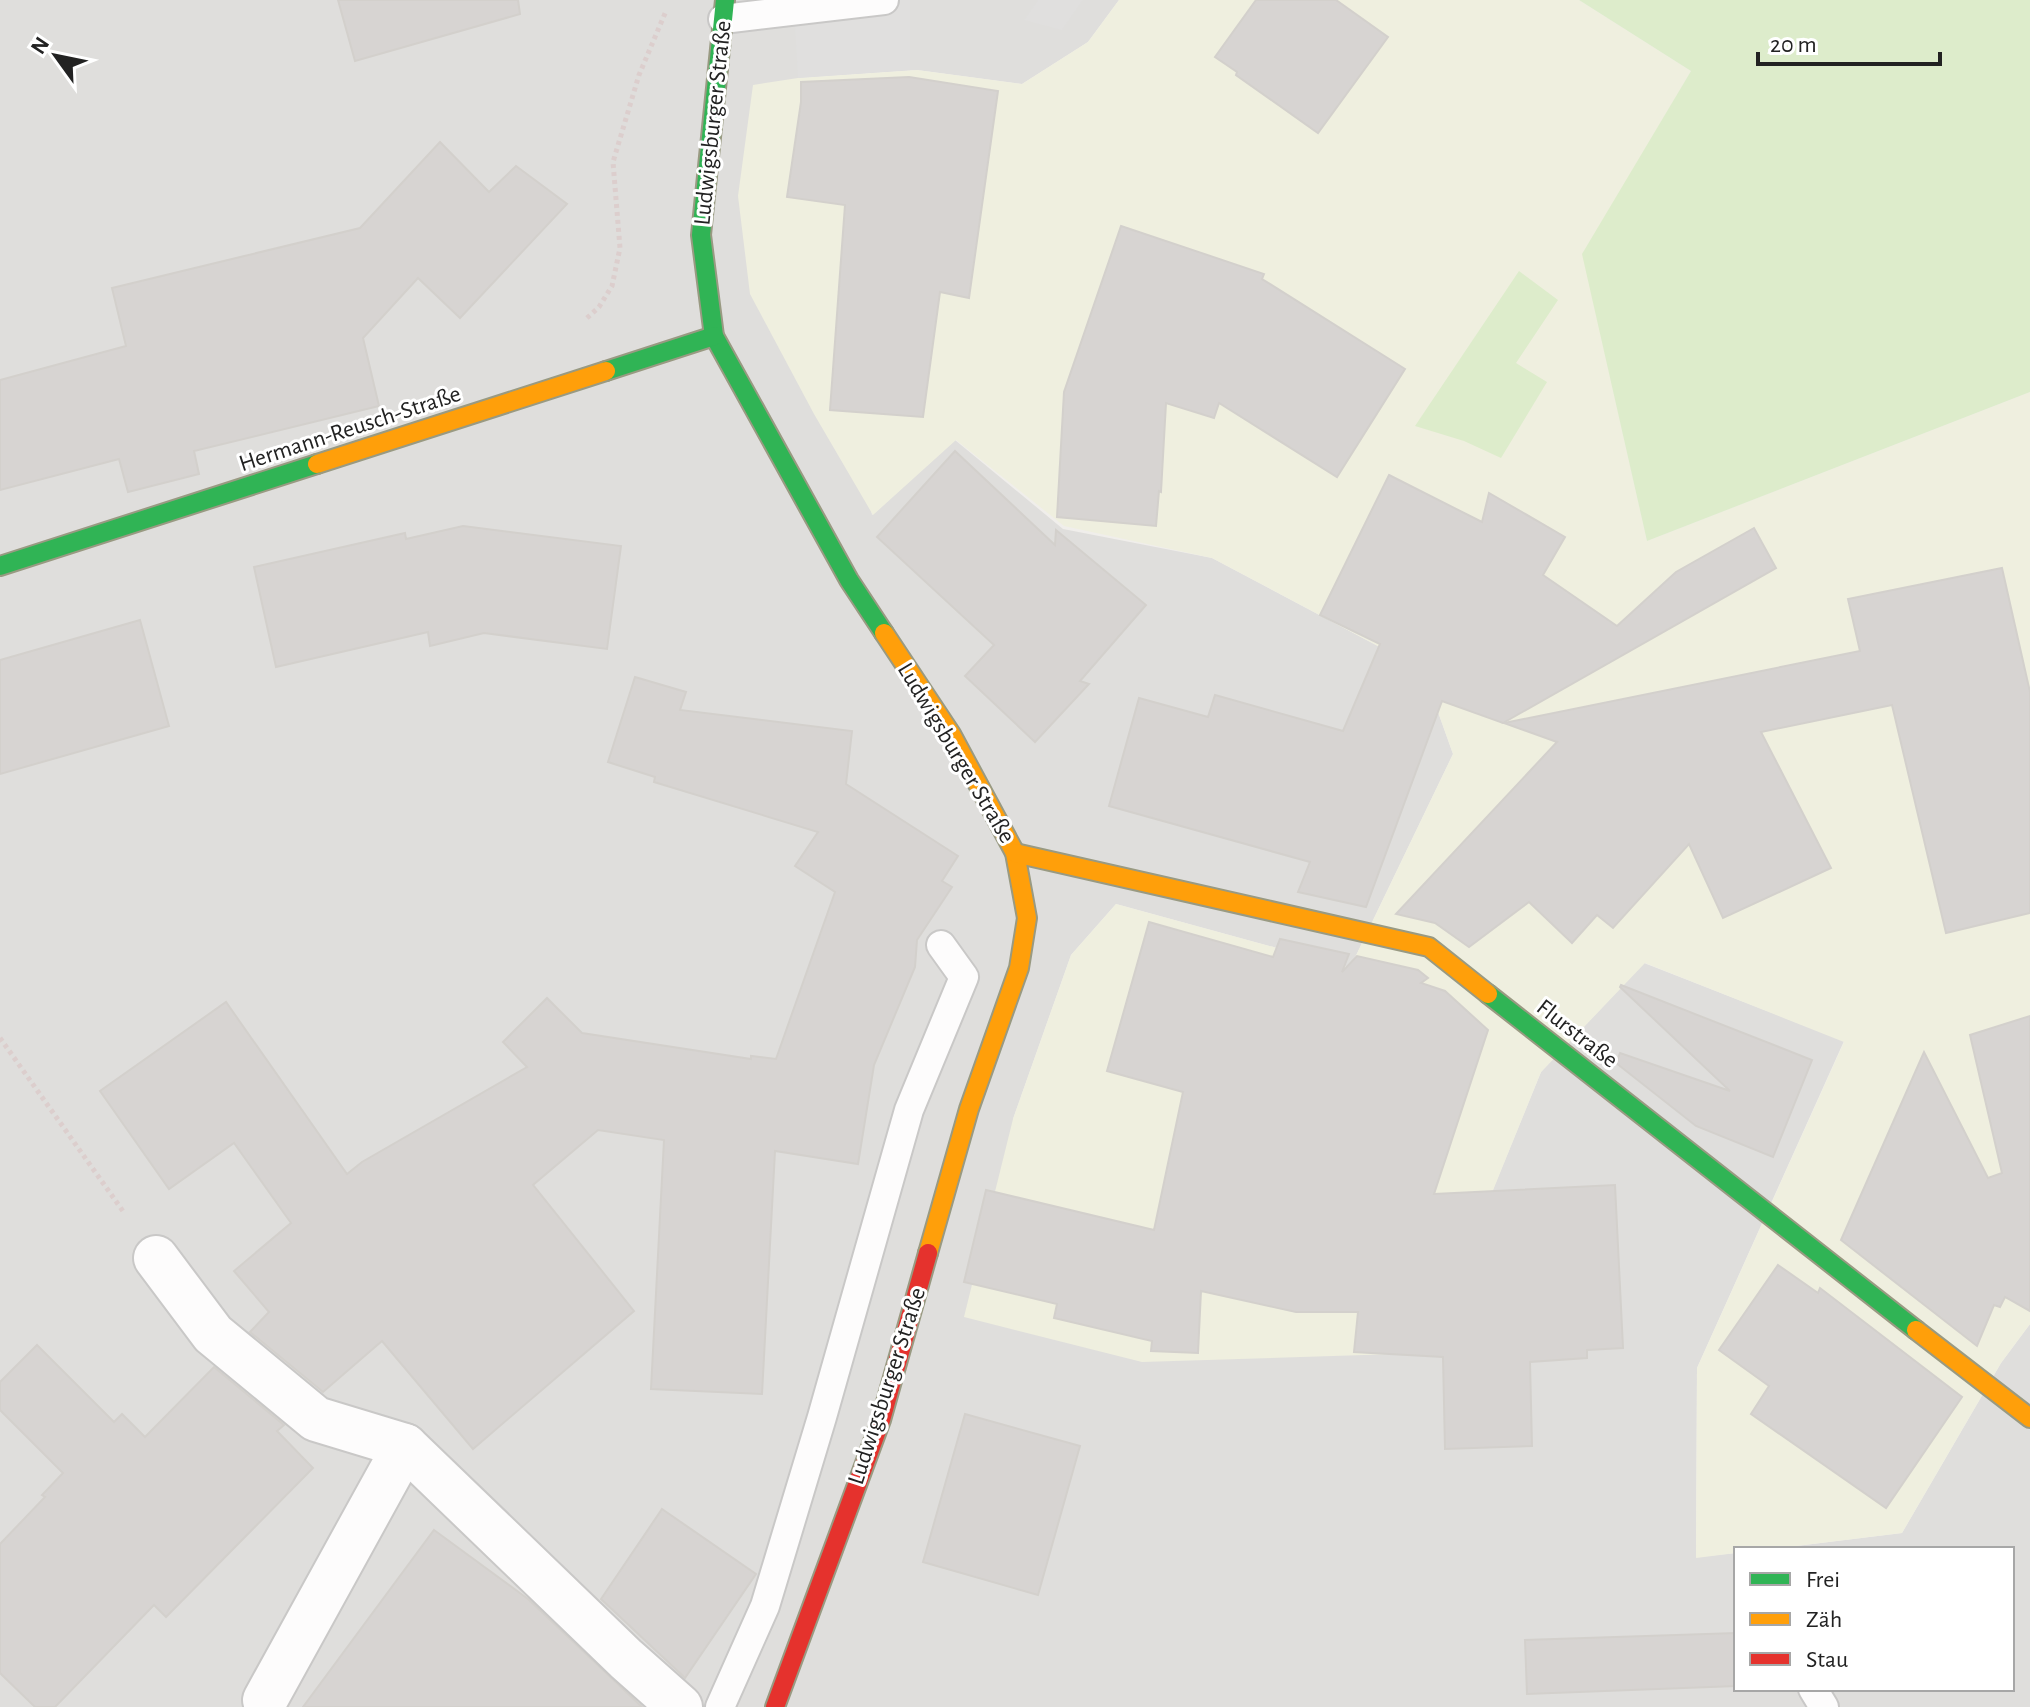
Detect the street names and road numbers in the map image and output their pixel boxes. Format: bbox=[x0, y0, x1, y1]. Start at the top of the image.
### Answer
street label: Ludwigsburger Straße bbox=[690, 19, 736, 227]
street label: Hermann-Reusch-Straße bbox=[236, 382, 464, 476]
street label: Ludwigsburger Straße bbox=[893, 659, 1019, 847]
street label: Flurstraße bbox=[1532, 995, 1622, 1073]
street label: Ludwigsburger Straße bbox=[844, 1285, 930, 1487]

